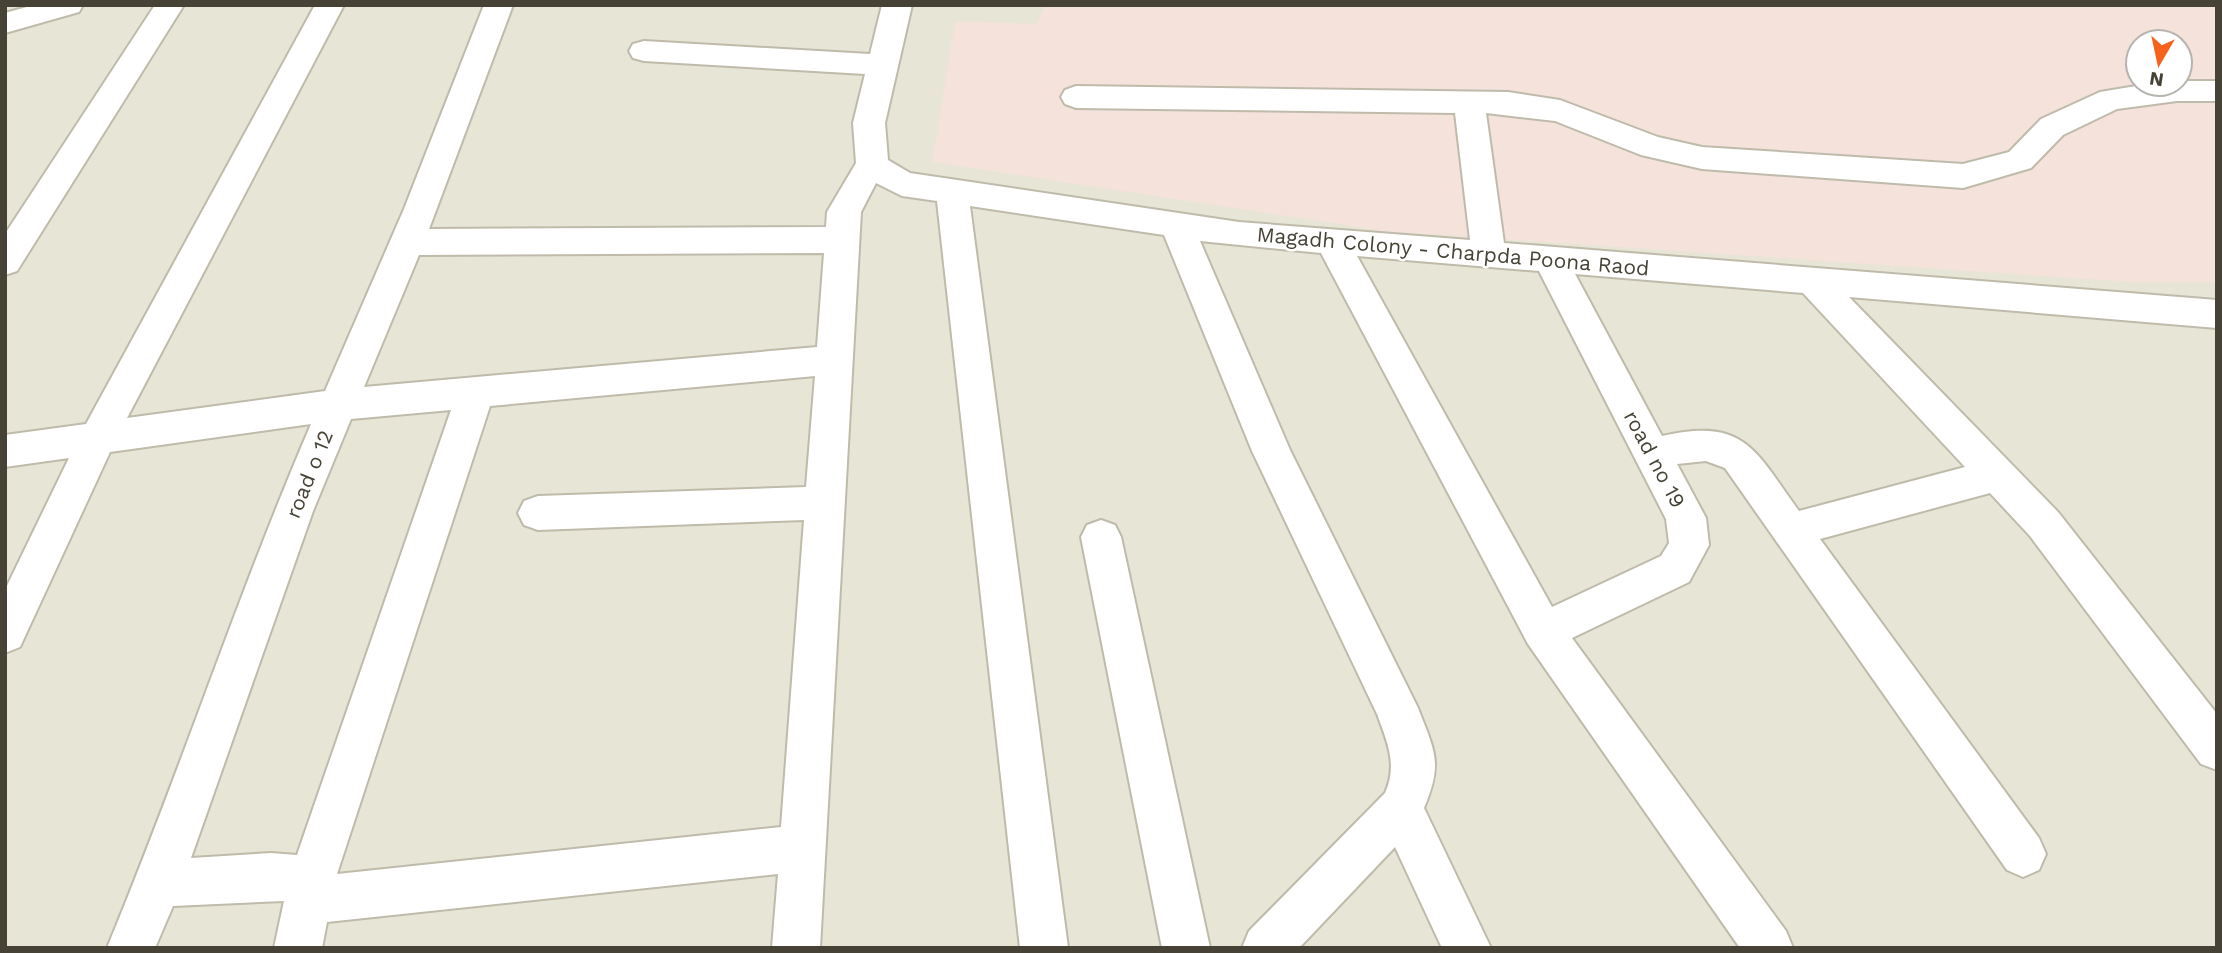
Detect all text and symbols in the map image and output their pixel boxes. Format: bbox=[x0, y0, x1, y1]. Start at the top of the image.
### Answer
north arrow bbox=[2124, 28, 2194, 98]
text: N bbox=[2148, 67, 2165, 92]
street label: Magadh Colony - Charpda Poona Raod bbox=[1256, 221, 1650, 281]
street label: road no 19 bbox=[1619, 406, 1691, 512]
street label: road o 12 bbox=[280, 426, 338, 522]

